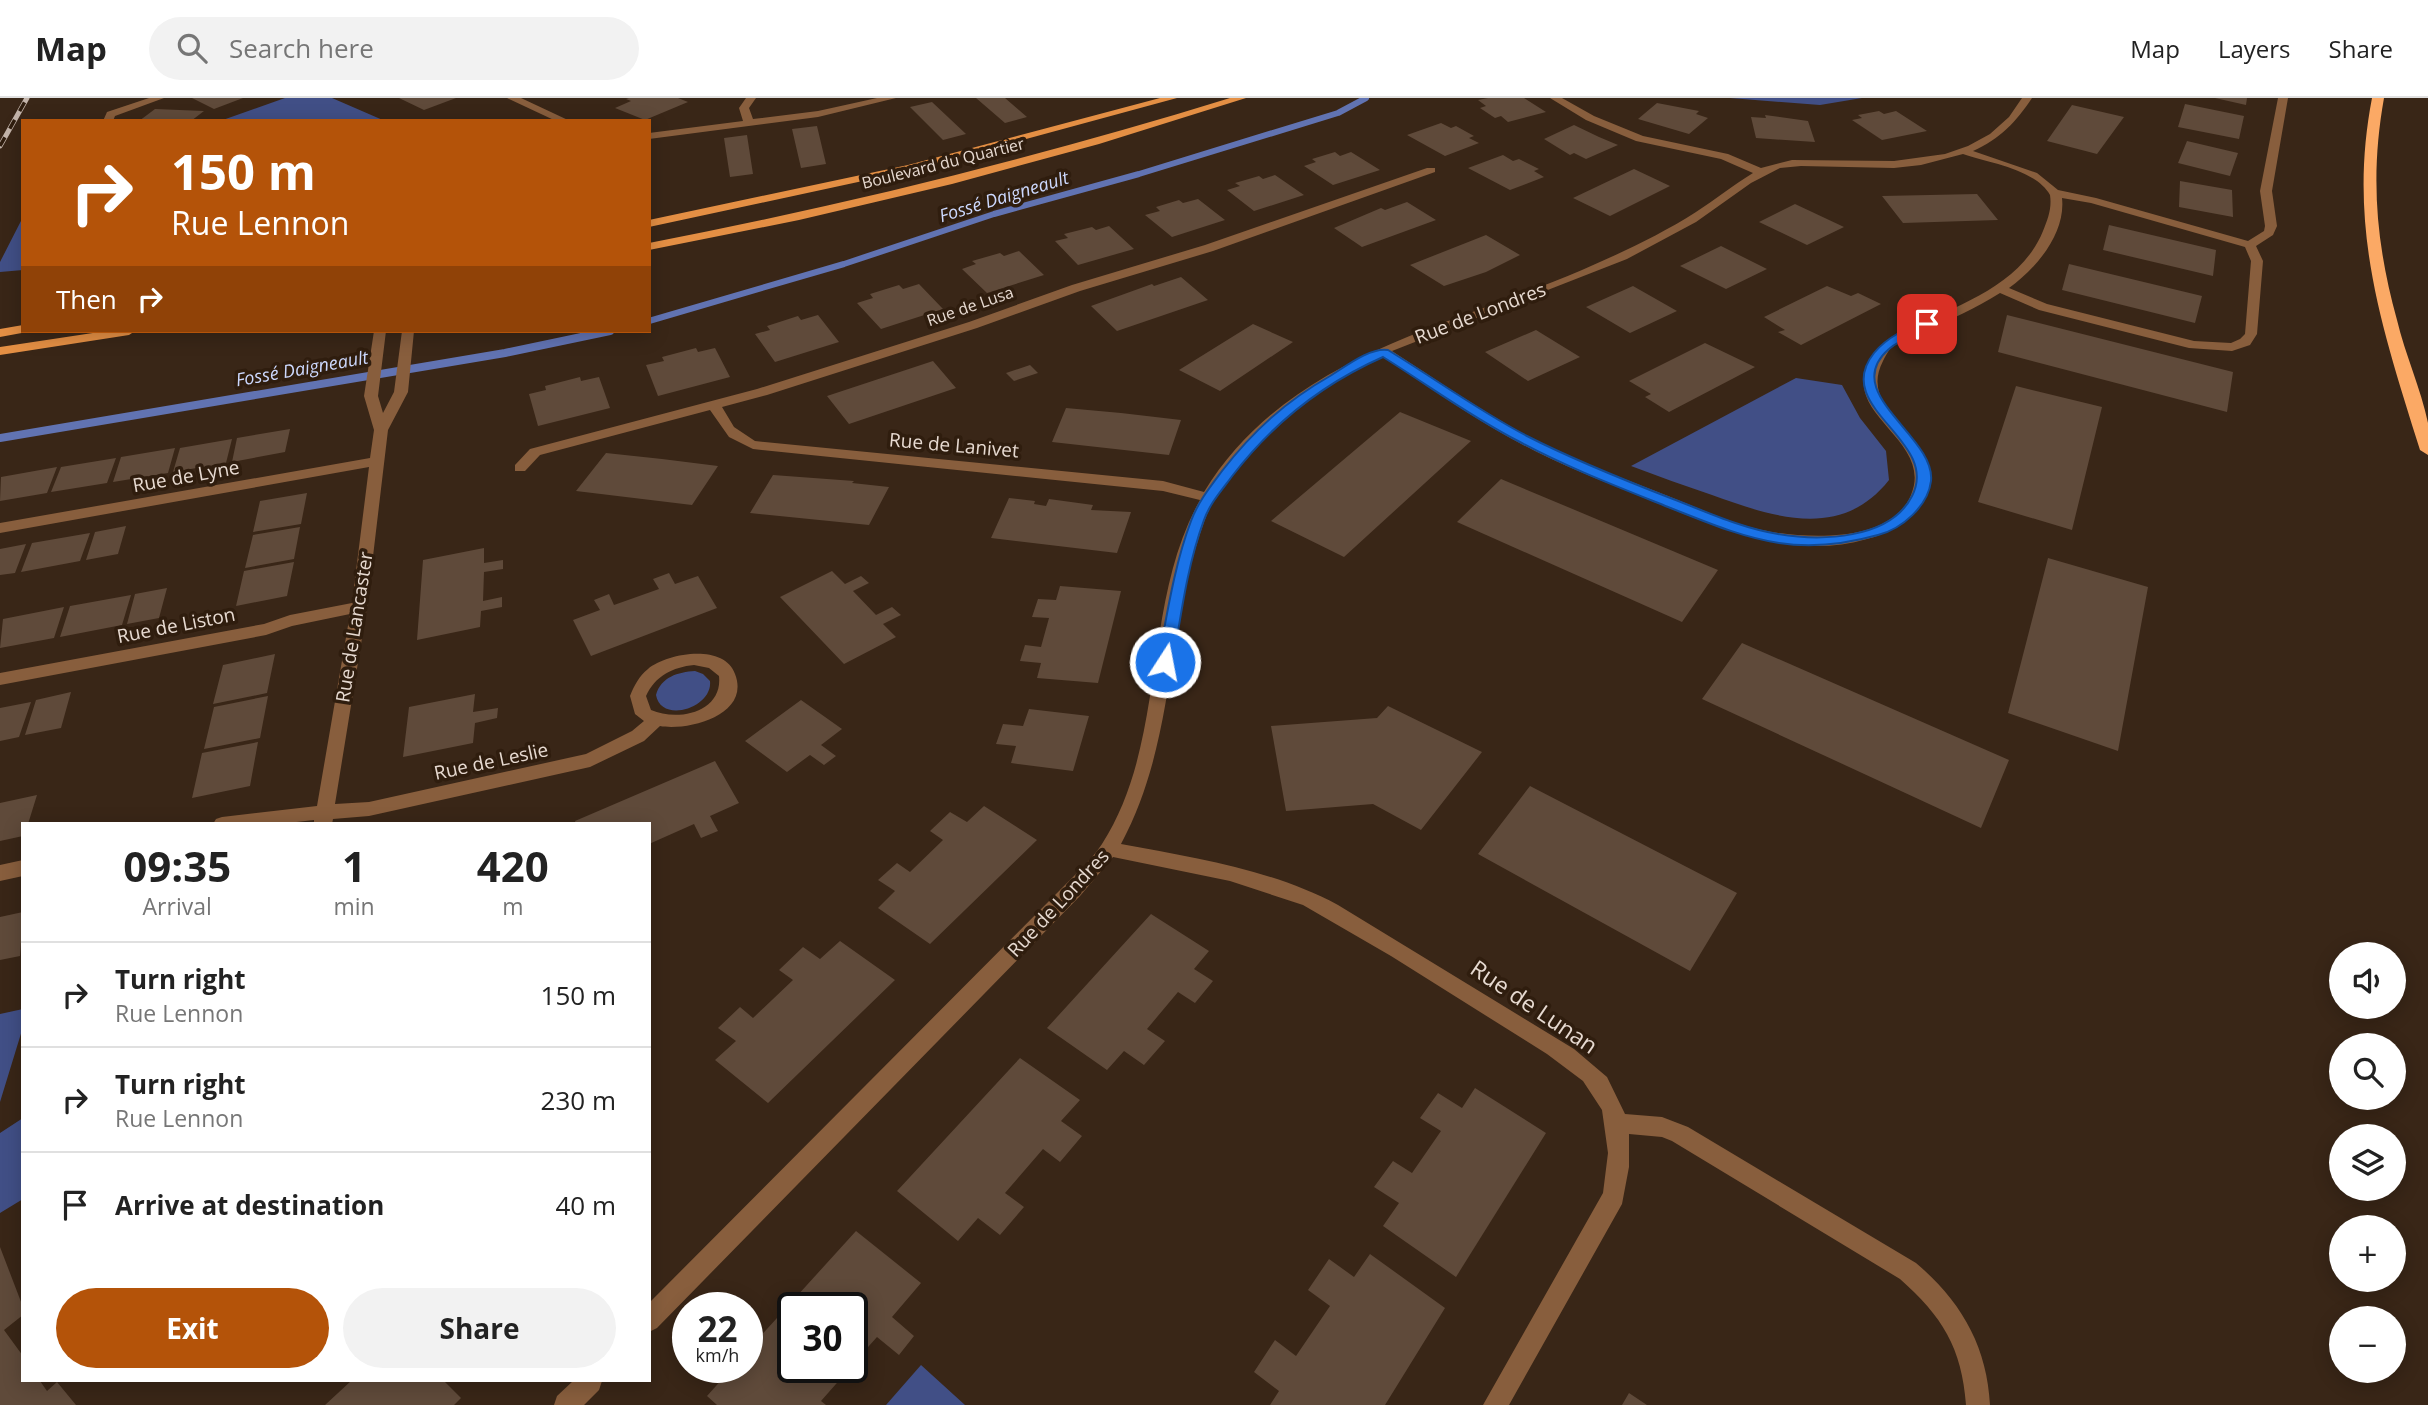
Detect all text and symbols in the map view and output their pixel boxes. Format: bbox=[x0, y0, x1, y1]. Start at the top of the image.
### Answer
search box bbox=[149, 17, 639, 80]
text: Map bbox=[35, 26, 107, 71]
icon: search bbox=[173, 29, 211, 67]
text: Search here bbox=[229, 30, 374, 66]
text: Map bbox=[2130, 32, 2180, 65]
text: Layers bbox=[2218, 32, 2291, 65]
text: Share bbox=[2329, 32, 2393, 65]
street label: Boulevard du Quartier bbox=[859, 132, 1027, 194]
text: 150 m bbox=[171, 138, 316, 204]
icon: right bbox=[56, 147, 147, 238]
water label: Fossé Daigneault bbox=[936, 165, 1072, 227]
text: Rue Lennon bbox=[171, 201, 349, 244]
street label: Rue de Londres bbox=[1411, 276, 1549, 350]
icon: right bbox=[131, 280, 169, 318]
text: Then bbox=[56, 281, 117, 317]
street label: Rue de Lusa bbox=[924, 281, 1016, 331]
pin bbox=[1897, 294, 1957, 354]
icon: arrive bbox=[1908, 305, 1946, 343]
water label: Fossé Daigneault bbox=[234, 344, 371, 391]
street label: Rue de Lanivet bbox=[888, 426, 1020, 464]
street label: Rue de Lyne bbox=[131, 454, 241, 498]
street label: Rue de Lancaster bbox=[329, 550, 379, 704]
street label: Rue de Liston bbox=[115, 601, 237, 649]
position arrow bbox=[1128, 625, 1202, 699]
street label: Rue de Leslie bbox=[432, 736, 550, 786]
text: 09:35 bbox=[123, 837, 231, 894]
text: 1 bbox=[342, 837, 366, 894]
text: 420 bbox=[477, 837, 549, 894]
street label: Rue de Londres bbox=[1001, 844, 1115, 962]
text: Arrival bbox=[143, 890, 212, 922]
text: min bbox=[333, 890, 375, 922]
text: m bbox=[502, 890, 523, 922]
map controls bbox=[2329, 942, 2406, 1383]
button: sound bbox=[2329, 942, 2406, 1019]
street label: Rue de Lunan bbox=[1465, 952, 1605, 1061]
text: Turn right bbox=[115, 961, 246, 997]
icon: right bbox=[56, 976, 94, 1014]
text: 150 m bbox=[541, 977, 616, 1013]
text: Rue Lennon bbox=[115, 997, 243, 1029]
button: search bbox=[2329, 1033, 2406, 1110]
text: Turn right bbox=[115, 1066, 246, 1102]
icon: right bbox=[56, 1081, 94, 1119]
text: 230 m bbox=[541, 1082, 616, 1118]
text: Rue Lennon bbox=[115, 1102, 243, 1134]
button: layers bbox=[2329, 1124, 2406, 1201]
icon: arrive bbox=[56, 1186, 94, 1224]
text: Arrive at destination bbox=[115, 1187, 384, 1223]
text: 40 m bbox=[555, 1187, 616, 1223]
button: + bbox=[2329, 1215, 2406, 1292]
button: Exit bbox=[56, 1288, 329, 1368]
button: Share bbox=[343, 1288, 616, 1368]
speed limit sign: 30 bbox=[777, 1292, 868, 1383]
text: 22 bbox=[697, 1305, 738, 1352]
button: − bbox=[2329, 1306, 2406, 1383]
text: km/h bbox=[696, 1343, 739, 1367]

